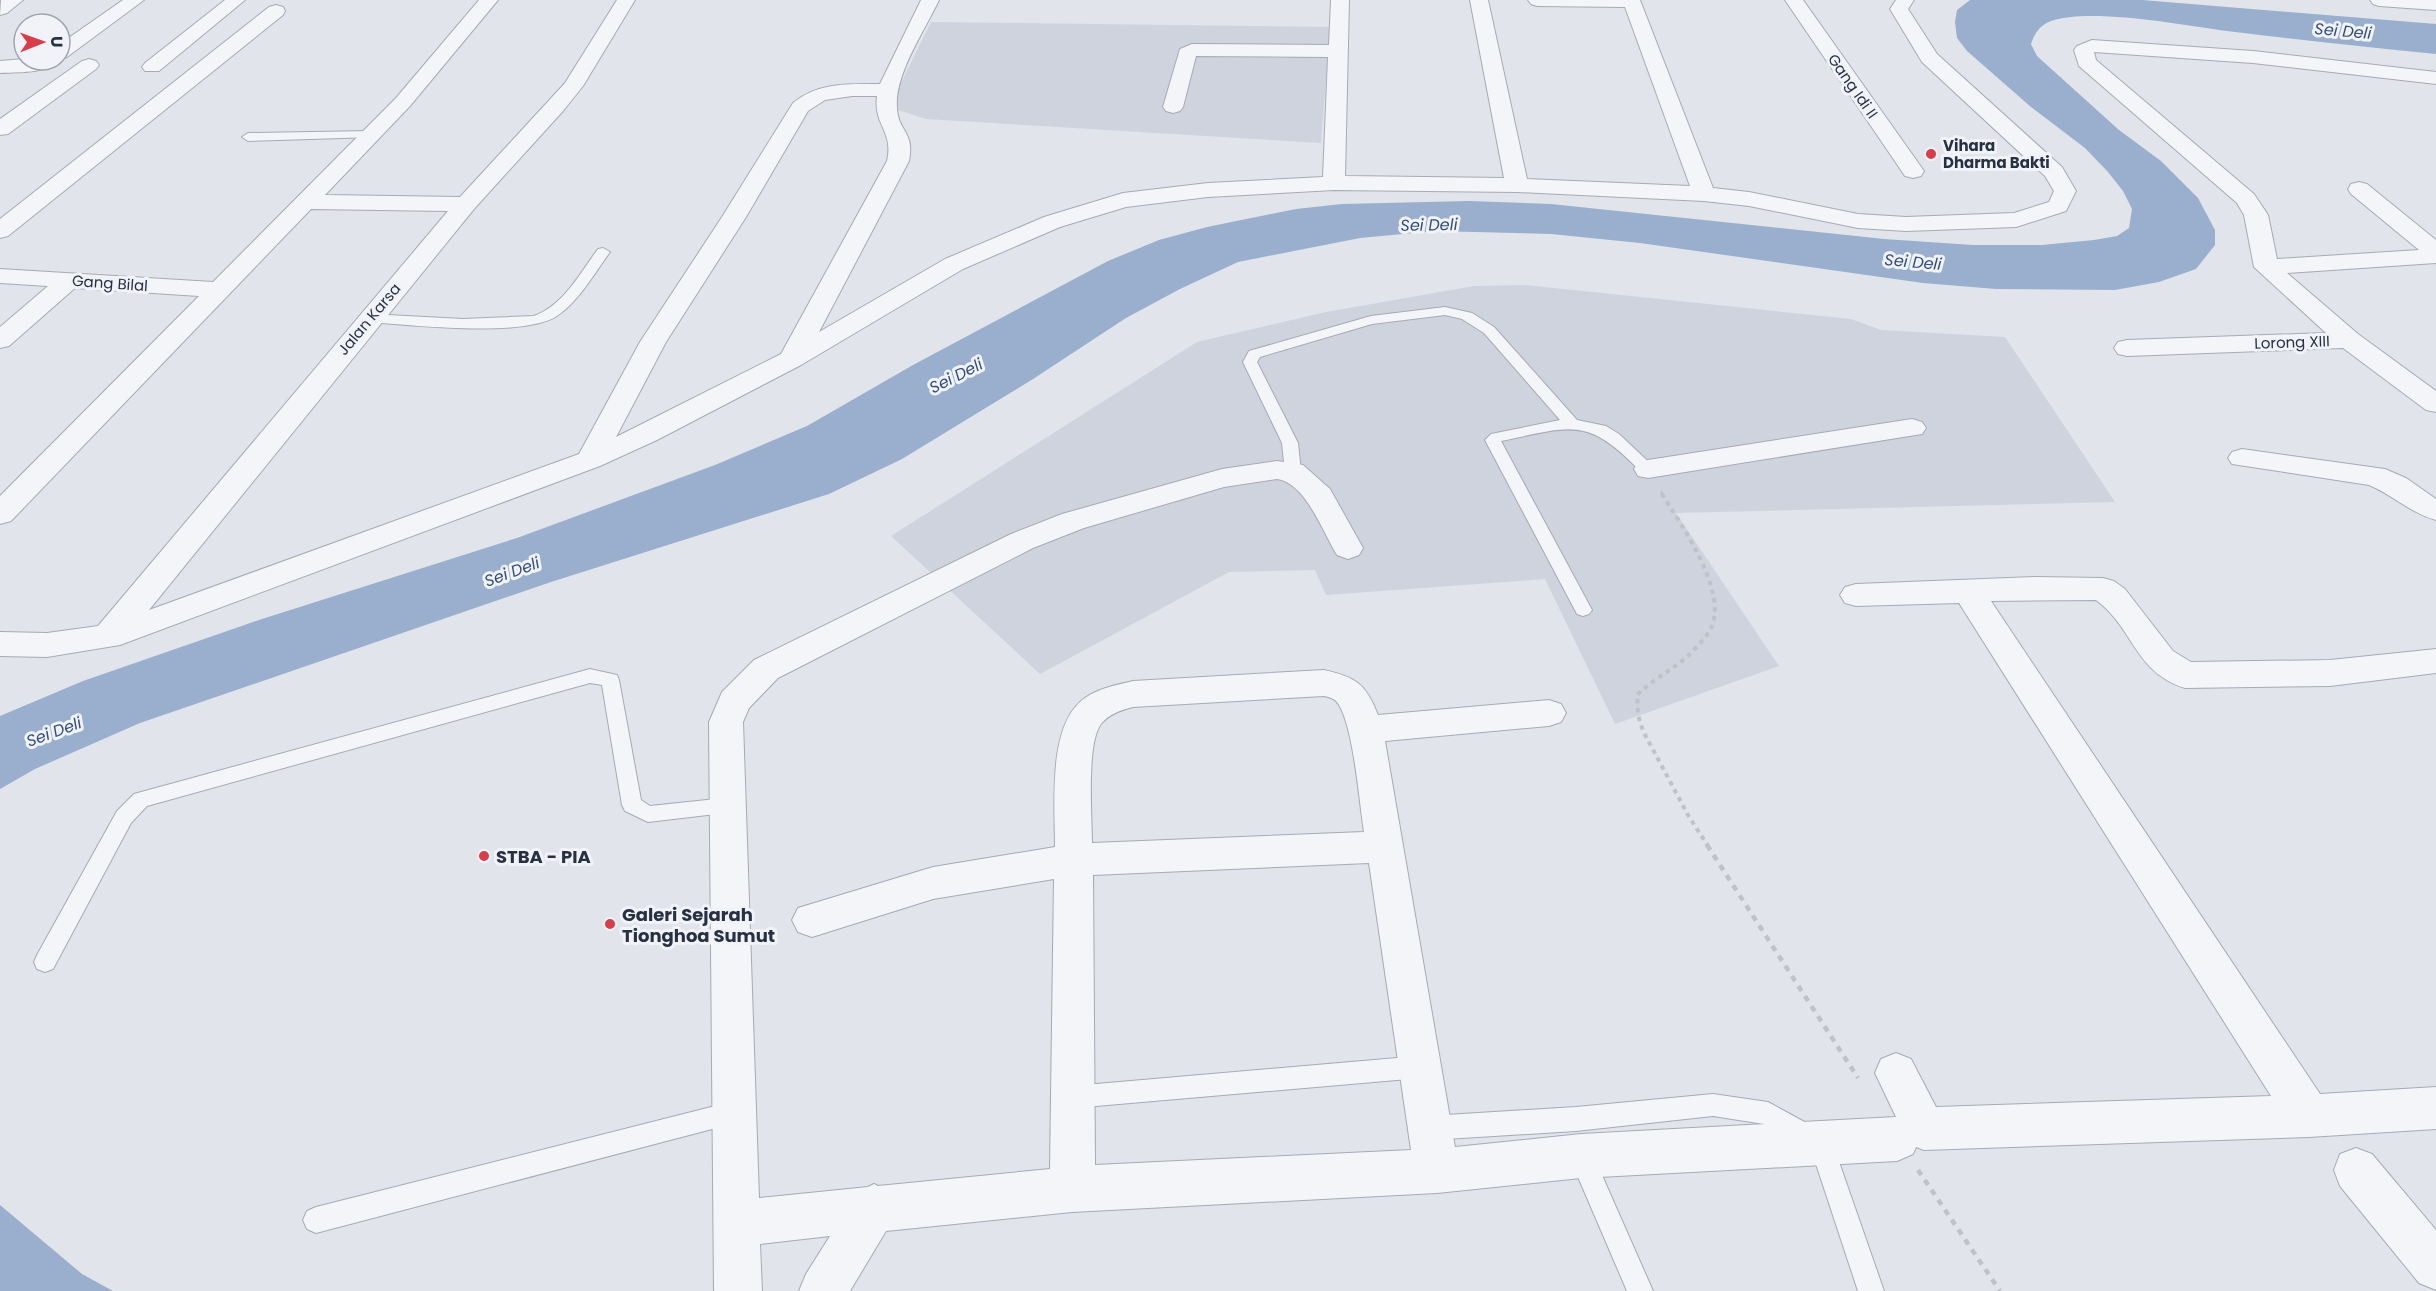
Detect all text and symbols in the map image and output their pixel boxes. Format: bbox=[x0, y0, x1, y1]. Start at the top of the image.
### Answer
north arrow bbox=[12, 12, 72, 72]
water label: Sei Deli bbox=[2314, 17, 2373, 45]
text: U bbox=[45, 36, 68, 48]
street label: Gang Idi II bbox=[1823, 49, 1883, 123]
place label: Vihara Dharma Bakti bbox=[1943, 135, 2050, 173]
marker: Vihara Dharma Bakti bbox=[1924, 147, 1938, 161]
water label: Sei Deli bbox=[1400, 213, 1459, 237]
water label: Sei Deli bbox=[1884, 248, 1943, 276]
street label: Gang Bilal bbox=[71, 270, 149, 296]
street label: Jalan Karsa bbox=[333, 278, 405, 360]
street label: Lorong XIII bbox=[2254, 330, 2330, 354]
water label: Sei Deli bbox=[925, 352, 988, 399]
water label: Sei Deli bbox=[481, 551, 544, 593]
water label: Sei Deli bbox=[23, 711, 86, 753]
place label: STBA - PIA bbox=[496, 844, 591, 869]
marker: STBA - PIA bbox=[477, 849, 491, 863]
place label: Galeri Sejarah Tionghoa Sumut bbox=[622, 902, 775, 948]
marker: Galeri Sejarah Tionghoa Sumut bbox=[603, 917, 617, 931]

